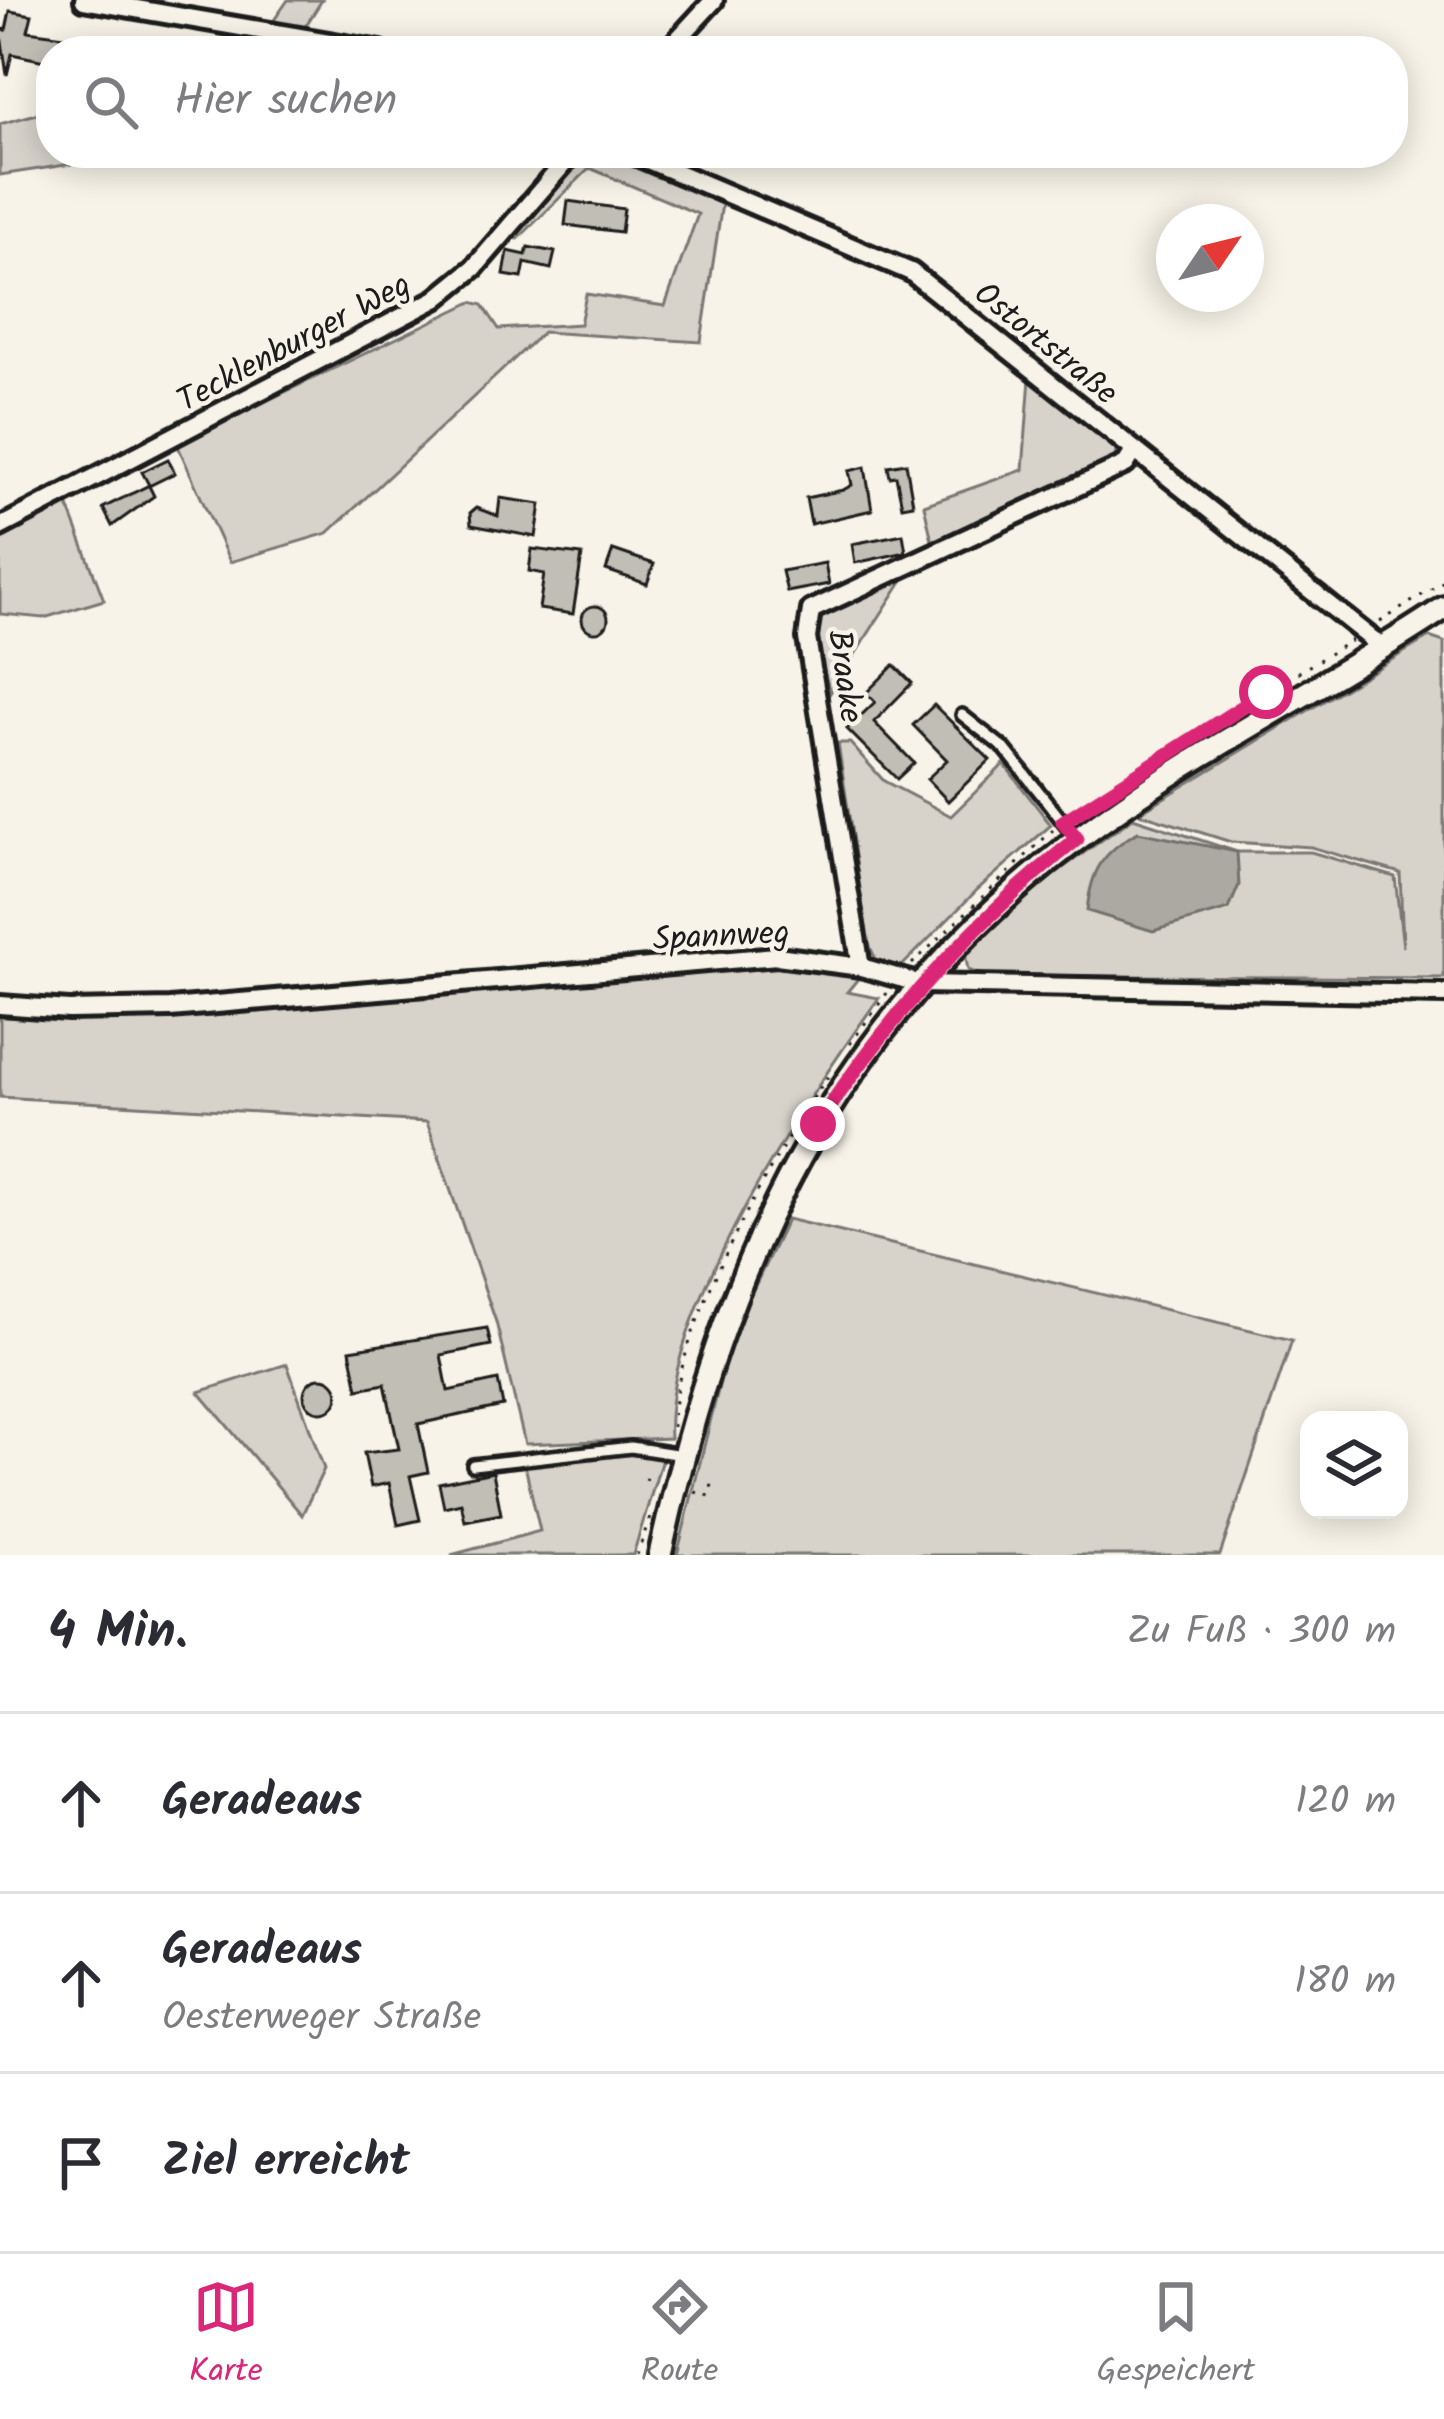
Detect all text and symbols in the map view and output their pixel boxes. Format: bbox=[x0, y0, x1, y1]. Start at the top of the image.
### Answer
search box bbox=[36, 36, 1408, 168]
text: Hier suchen bbox=[174, 66, 397, 138]
icon: search bbox=[78, 69, 144, 135]
north arrow bbox=[1156, 204, 1264, 312]
street label: Tecklenburger Weg bbox=[168, 260, 421, 428]
street label: Ostortstraße bbox=[961, 270, 1129, 420]
street label: Braake bbox=[811, 627, 876, 726]
route start bbox=[1239, 665, 1293, 719]
street label: Spannweg bbox=[652, 907, 791, 968]
route end bbox=[791, 1097, 845, 1151]
map controls bbox=[1300, 1411, 1408, 1519]
button: layers bbox=[1300, 1411, 1408, 1519]
text: 4 Min. bbox=[48, 1593, 188, 1674]
text: Zu Fuß · 300 m bbox=[1127, 1602, 1396, 1664]
text: Geradeaus bbox=[162, 1767, 362, 1839]
icon: ahead bbox=[48, 1770, 114, 1836]
text: 120 m bbox=[1295, 1772, 1396, 1834]
text: Geradeaus bbox=[162, 1916, 362, 1988]
icon: ahead bbox=[48, 1950, 114, 2016]
text: 180 m bbox=[1294, 1952, 1396, 2014]
text: Oesterweger Straße bbox=[162, 1988, 481, 2050]
text: Ziel erreicht bbox=[162, 2127, 410, 2199]
icon: arrive bbox=[48, 2130, 114, 2196]
tab: Karte bbox=[189, 2274, 263, 2399]
tab: Route bbox=[641, 2274, 718, 2399]
tab: Gespeichert bbox=[1096, 2274, 1255, 2399]

